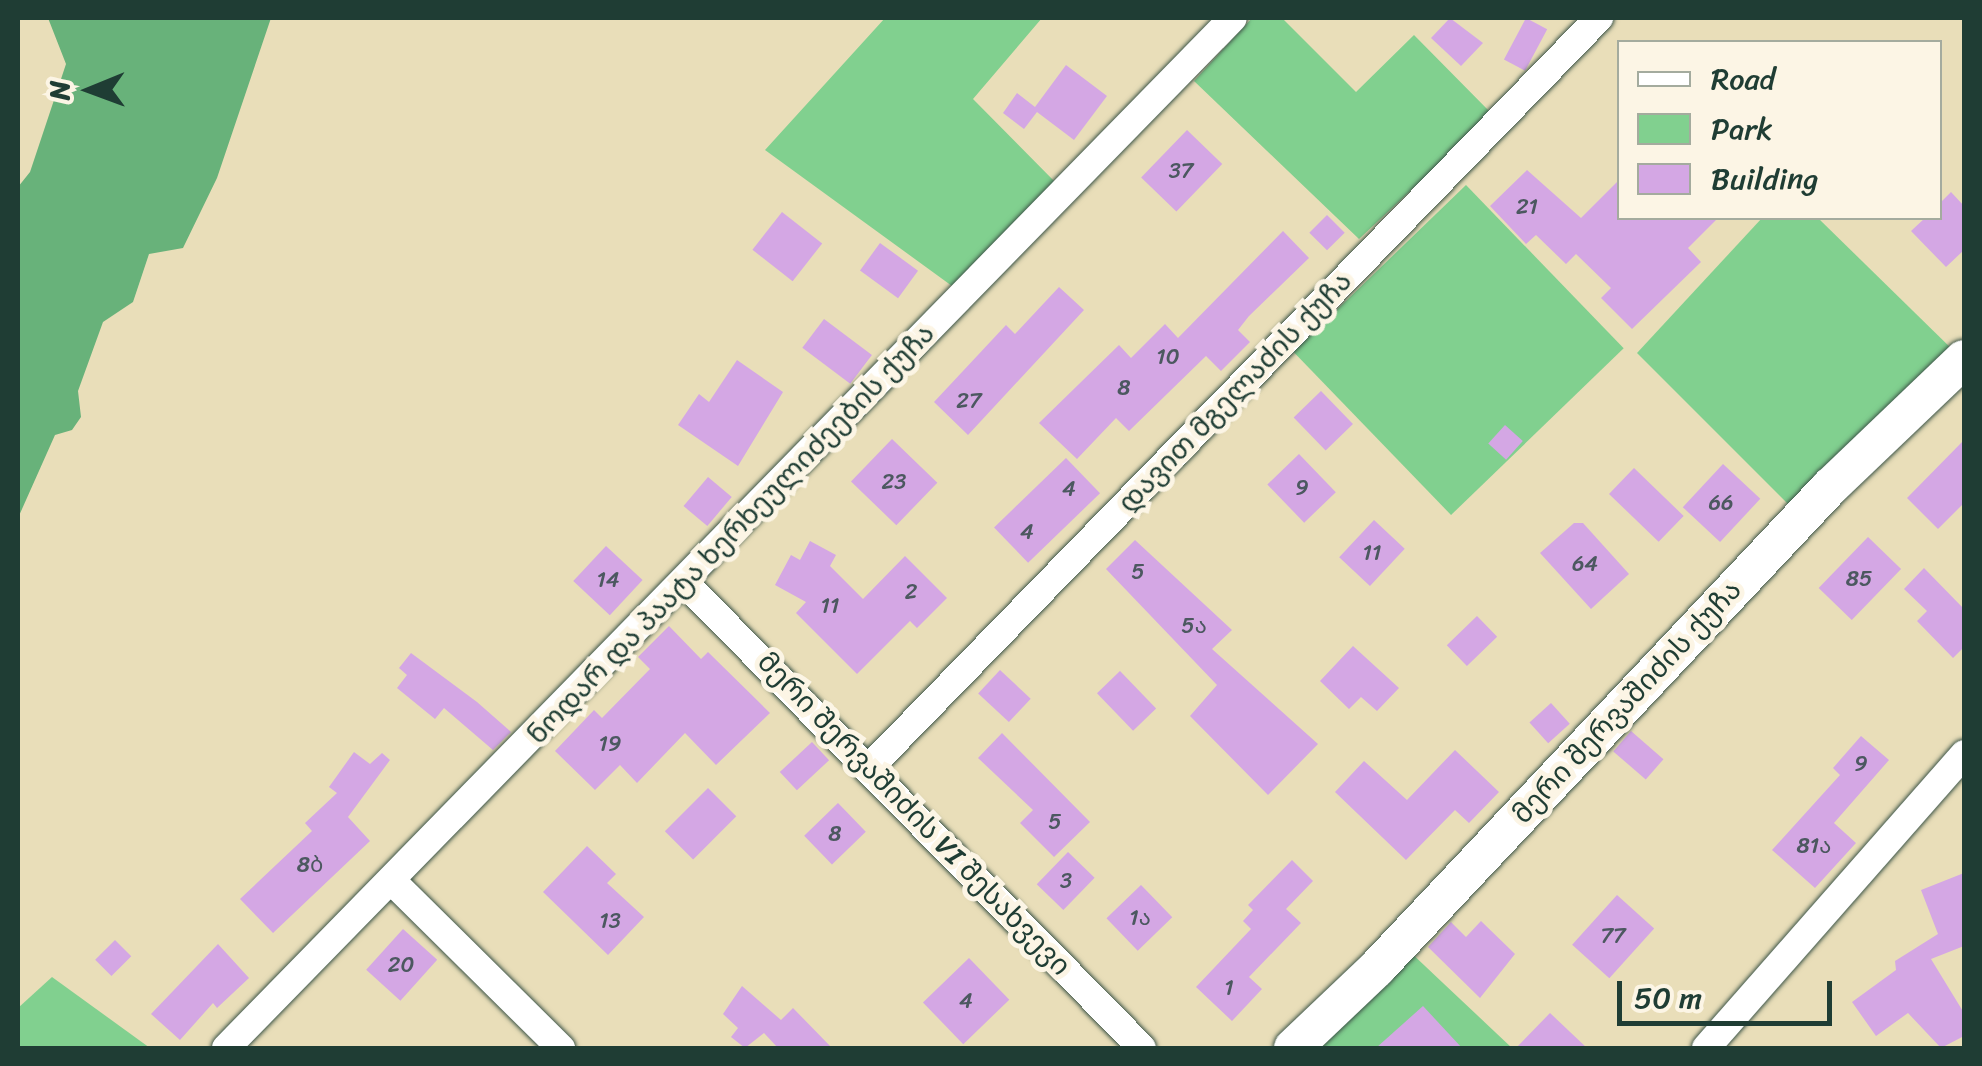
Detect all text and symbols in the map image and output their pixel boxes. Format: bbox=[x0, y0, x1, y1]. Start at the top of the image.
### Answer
north arrow bbox=[40, 40, 140, 140]
legend bbox=[1617, 40, 1942, 220]
text: Road bbox=[1711, 52, 1775, 106]
text: N bbox=[35, 80, 84, 101]
text: Park bbox=[1711, 102, 1773, 156]
text: Building bbox=[1711, 152, 1818, 206]
house number: 37 bbox=[1169, 158, 1193, 184]
house number: 21 bbox=[1516, 194, 1538, 220]
street label: დავით მგელაძის ქუჩა bbox=[1111, 265, 1359, 519]
street label: ნოდარ და პაატა ხერხეულიძეების ქუჩა bbox=[520, 317, 942, 751]
house number: 10 bbox=[1156, 344, 1180, 370]
house number: 8 bbox=[1117, 375, 1131, 401]
house number: 27 bbox=[956, 388, 982, 414]
house number: 23 bbox=[882, 469, 906, 495]
house number: 9 bbox=[1295, 475, 1309, 501]
house number: 4 bbox=[1062, 476, 1076, 502]
house number: 66 bbox=[1709, 490, 1733, 516]
house number: 4 bbox=[1020, 519, 1034, 545]
house number: 11 bbox=[1363, 540, 1381, 566]
house number: 64 bbox=[1572, 551, 1598, 577]
house number: 5 bbox=[1131, 559, 1145, 585]
house number: 85 bbox=[1846, 566, 1872, 592]
house number: 14 bbox=[596, 567, 620, 593]
street label: მერი შერვაშიძის ქუჩა bbox=[1505, 573, 1749, 831]
house number: 2 bbox=[905, 579, 917, 605]
house number: 11 bbox=[821, 593, 839, 619]
house number: 5ა bbox=[1181, 613, 1207, 639]
street label: მერი შერვაშიძის VI შესახვევი bbox=[750, 645, 1078, 983]
house number: 19 bbox=[599, 731, 621, 757]
house number: 9 bbox=[1854, 751, 1868, 777]
house number: 5 bbox=[1048, 809, 1062, 835]
house number: 8 bbox=[828, 821, 842, 847]
house number: 81ა bbox=[1797, 833, 1831, 859]
house number: 8ბ bbox=[297, 852, 323, 878]
house number: 3 bbox=[1060, 868, 1072, 894]
house number: 1ა bbox=[1129, 905, 1151, 931]
house number: 13 bbox=[599, 908, 621, 934]
house number: 77 bbox=[1600, 923, 1626, 949]
house number: 20 bbox=[388, 952, 414, 978]
scale bar bbox=[1622, 961, 1837, 1023]
text: 50 m bbox=[1634, 971, 1702, 1025]
house number: 1 bbox=[1224, 975, 1234, 1001]
house number: 4 bbox=[959, 988, 973, 1014]

